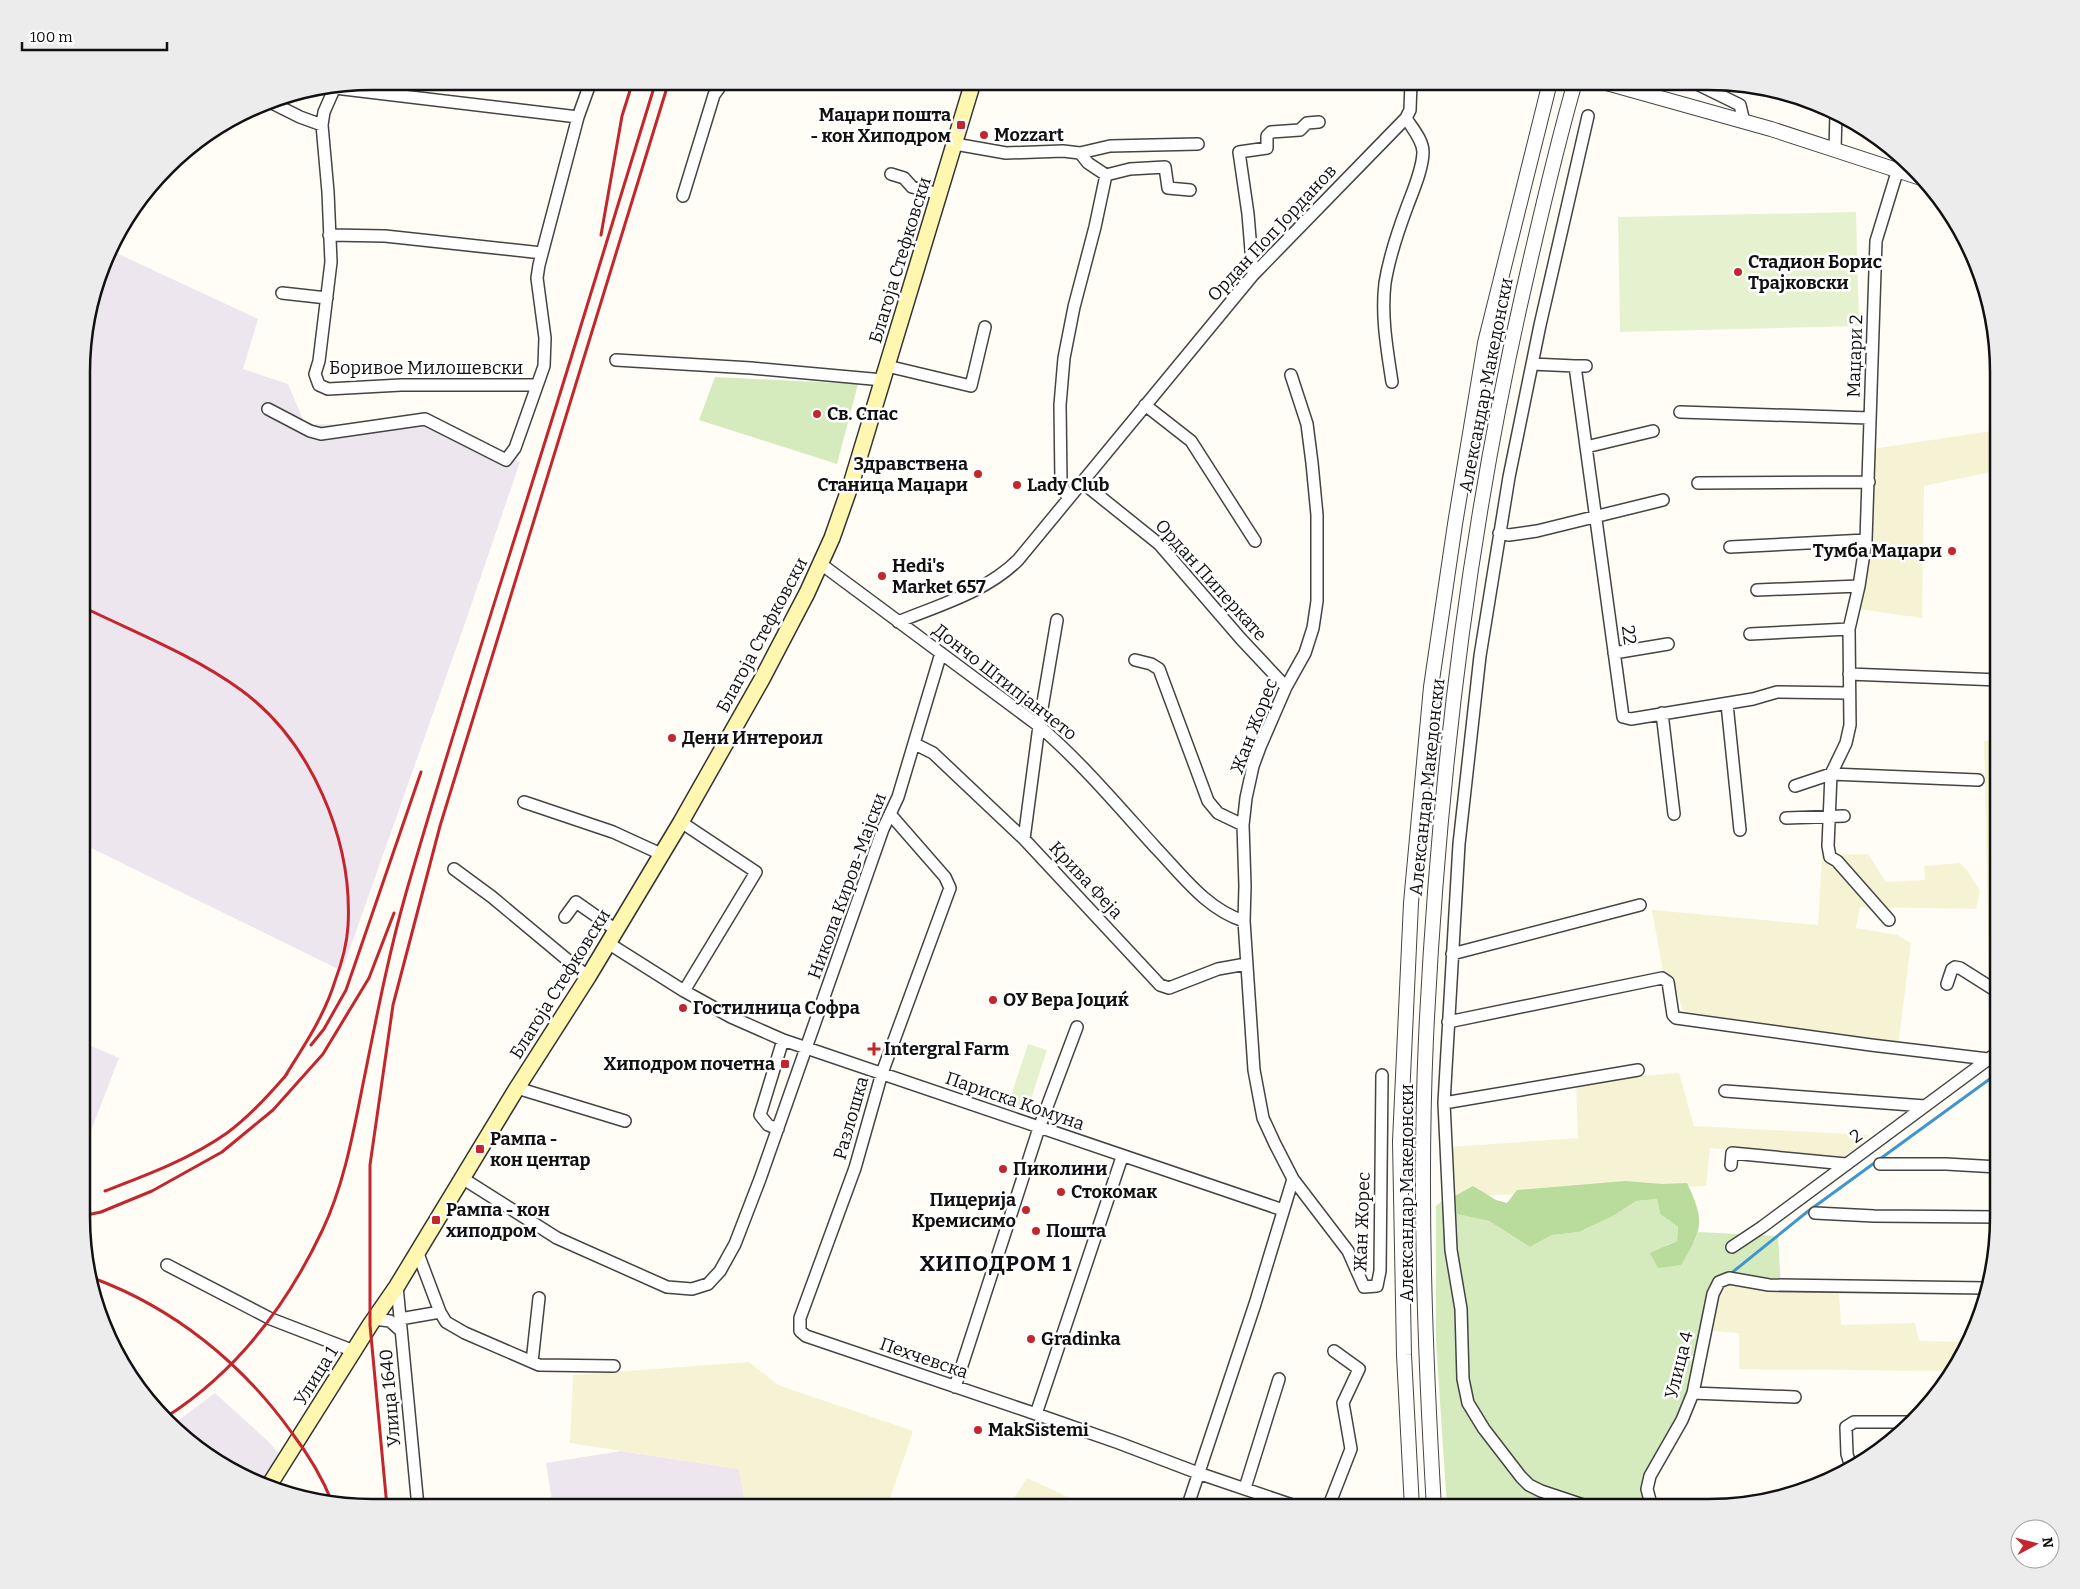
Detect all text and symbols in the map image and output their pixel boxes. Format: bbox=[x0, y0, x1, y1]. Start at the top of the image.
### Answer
scale bar bbox=[22, 20, 168, 52]
text: 100 m bbox=[30, 28, 73, 46]
place label: Маџари пошта - кон Хиподром bbox=[810, 104, 951, 147]
marker: Маџари пошта - кон Хиподром bbox=[955, 119, 967, 131]
place label: Mozzart bbox=[994, 124, 1064, 146]
marker: Mozzart bbox=[978, 129, 990, 141]
street label: Ордан Поп Јорданов bbox=[1203, 160, 1341, 306]
street label: Благоја Стефковски bbox=[864, 174, 936, 346]
place label: Стадион Борис Трајковски bbox=[1748, 251, 1882, 294]
marker: Стадион Борис Трајковски bbox=[1732, 266, 1744, 278]
street label: Александар Македонски bbox=[1454, 276, 1518, 494]
street label: Маџари 2 bbox=[1843, 314, 1867, 398]
street label: Боривое Милошевски bbox=[329, 357, 523, 379]
place label: Св. Спас bbox=[827, 403, 898, 425]
marker: Св. Спас bbox=[811, 408, 823, 420]
place label: Здравствена Станица Маџари bbox=[817, 453, 968, 496]
marker: Здравствена Станица Маџари bbox=[972, 468, 984, 480]
place label: Lady Club bbox=[1027, 474, 1110, 496]
marker: Lady Club bbox=[1011, 479, 1023, 491]
street label: Ордан Пиперкате bbox=[1151, 515, 1271, 645]
place label: Тумба Маџари bbox=[1813, 540, 1942, 562]
marker: Тумба Маџари bbox=[1946, 545, 1958, 557]
street label: Благоја Стефковски bbox=[712, 554, 812, 716]
place label: Hedi's Market 657 bbox=[892, 555, 986, 598]
marker: Hedi's Market 657 bbox=[876, 570, 888, 582]
street label: Дончо Штипјанчето bbox=[929, 619, 1081, 745]
street label: 22 bbox=[1617, 624, 1641, 646]
street label: Жан Жорес bbox=[1226, 675, 1282, 777]
street label: Александар Македонски bbox=[1405, 677, 1449, 897]
place label: Дени Интероил bbox=[682, 727, 823, 749]
marker: Дени Интероил bbox=[666, 732, 678, 744]
street label: Никола Киров-Мајски bbox=[803, 790, 891, 982]
street label: Крива Феја bbox=[1045, 837, 1127, 923]
street label: Благоја Стефковски bbox=[505, 905, 615, 1063]
place label: ОУ Вера Јоциќ bbox=[1003, 989, 1129, 1011]
marker: ОУ Вера Јоциќ bbox=[987, 994, 999, 1006]
place label: Гостилница Софра bbox=[693, 997, 860, 1019]
marker: Гостилница Софра bbox=[677, 1002, 689, 1014]
place label: Intergral Farm bbox=[884, 1038, 1009, 1060]
marker: Intergral Farm bbox=[868, 1043, 880, 1055]
place label: Хиподром почетна bbox=[604, 1053, 775, 1075]
marker: Хиподром почетна bbox=[779, 1058, 791, 1070]
street label: Париска Комуна bbox=[943, 1067, 1088, 1135]
street label: Разлошка bbox=[829, 1074, 873, 1162]
street label: Александар Македонски bbox=[1396, 1084, 1418, 1302]
street label: 2 bbox=[1846, 1124, 1866, 1148]
place label: Рампа - кон центар bbox=[490, 1128, 591, 1171]
marker: Рампа - кон центар bbox=[474, 1143, 486, 1155]
place label: Пиколини bbox=[1013, 1158, 1107, 1180]
marker: Пиколини bbox=[997, 1163, 1009, 1175]
street label: Жан Жорес bbox=[1349, 1171, 1375, 1273]
place label: Стокомак bbox=[1071, 1181, 1157, 1203]
marker: Стокомак bbox=[1055, 1186, 1067, 1198]
place label: Пицерија Кремисимо bbox=[912, 1189, 1016, 1232]
place label: Рампа - кон хиподром bbox=[446, 1199, 550, 1242]
marker: Пицерија Кремисимо bbox=[1020, 1204, 1032, 1216]
marker: Рампа - кон хиподром bbox=[430, 1214, 442, 1226]
place label: Пошта bbox=[1046, 1220, 1106, 1242]
marker: Пошта bbox=[1030, 1225, 1042, 1237]
district label: ХИПОДРОМ 1 bbox=[919, 1250, 1073, 1277]
place label: Gradinka bbox=[1041, 1328, 1121, 1350]
street label: Улица 4 bbox=[1660, 1328, 1698, 1401]
street label: Пехчевска bbox=[877, 1333, 971, 1383]
marker: Gradinka bbox=[1025, 1333, 1037, 1345]
street label: Улица 1 bbox=[289, 1342, 343, 1410]
street label: Улица 1640 bbox=[375, 1348, 405, 1448]
place label: MakSistemi bbox=[988, 1419, 1089, 1441]
marker: MakSistemi bbox=[972, 1424, 984, 1436]
north arrow bbox=[2010, 1519, 2060, 1569]
text: N bbox=[2038, 1536, 2057, 1549]

